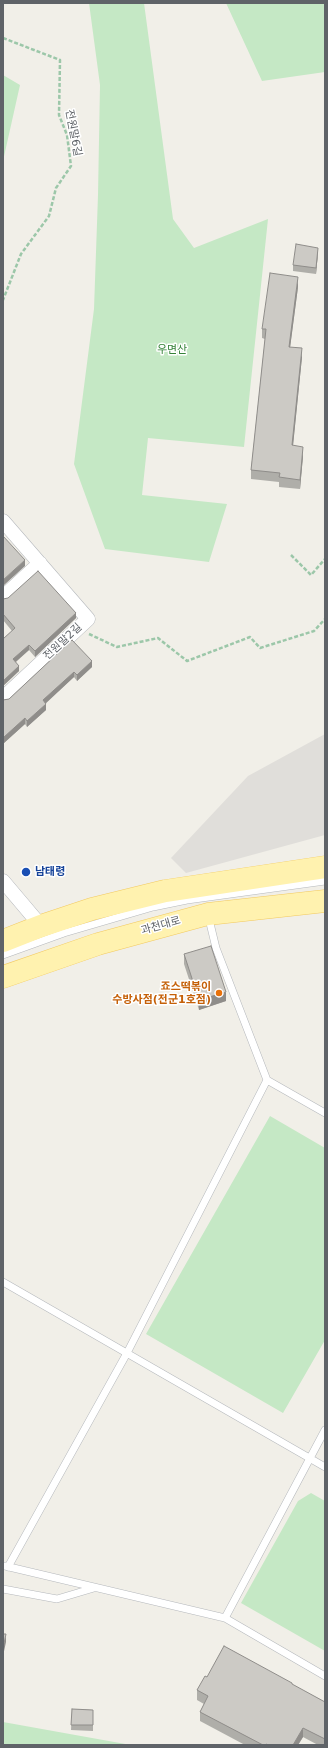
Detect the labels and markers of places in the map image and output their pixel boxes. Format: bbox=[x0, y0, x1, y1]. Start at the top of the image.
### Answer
place label: 남태령 bbox=[35, 865, 65, 879]
marker: 남태령 bbox=[20, 866, 32, 878]
place label: 죠스떡볶이 수방사점(전군1호점) bbox=[112, 980, 211, 1006]
marker: 죠스떡볶이 수방사점(전군1호점) bbox=[214, 988, 224, 998]

